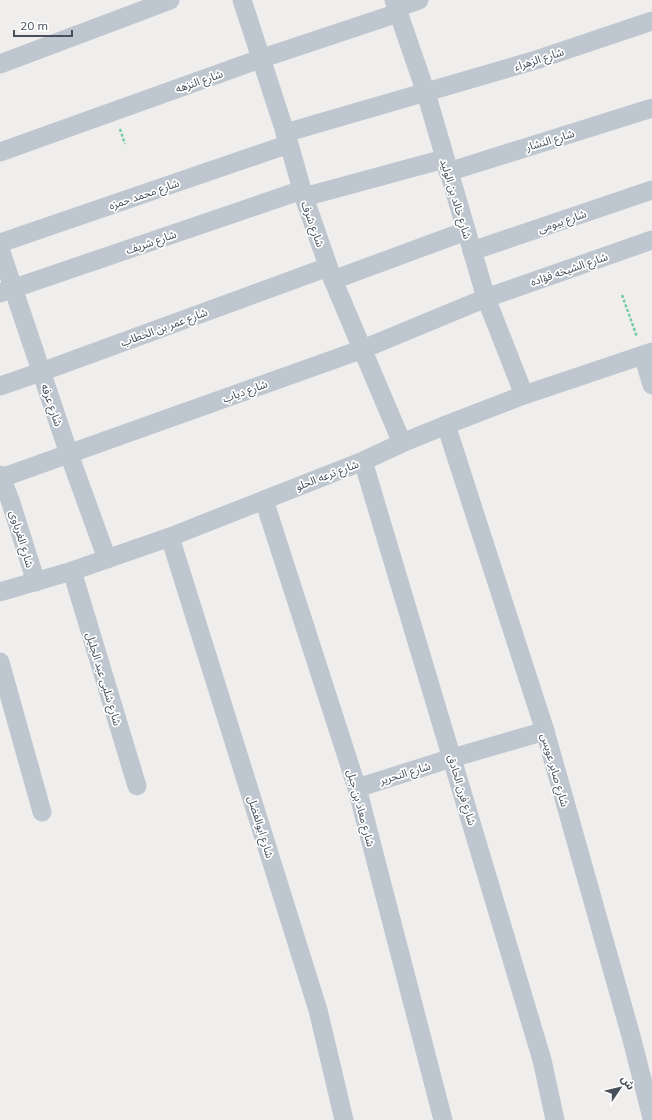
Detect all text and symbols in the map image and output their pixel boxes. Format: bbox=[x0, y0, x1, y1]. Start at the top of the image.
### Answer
scale bar bbox=[14, 12, 72, 38]
text: 20 m bbox=[20, 18, 48, 33]
street label: شارع الزهراء bbox=[512, 44, 566, 75]
street label: شارع النزهه bbox=[173, 66, 225, 97]
street label: شارع النشار bbox=[523, 126, 577, 155]
street label: شارع خالد بن الوليد bbox=[436, 157, 475, 241]
street label: شارع محمد حمزه bbox=[107, 175, 182, 214]
street label: شارع شرف bbox=[297, 199, 328, 250]
street label: شارع بيومى bbox=[536, 206, 589, 237]
street label: شارع شريف bbox=[124, 227, 179, 258]
street label: شارع الشيخه فؤاده bbox=[528, 249, 610, 290]
street label: شارع عمر بن الخطاب bbox=[119, 305, 210, 350]
street label: شارع دياب bbox=[221, 376, 270, 407]
street label: شارع عرفه bbox=[37, 382, 66, 429]
street label: شارع ترعه الحلو bbox=[293, 456, 361, 494]
street label: شارع الغرباوى bbox=[6, 509, 37, 570]
street label: شارع شلبى عبد الجليل bbox=[82, 631, 125, 728]
street label: شارع صابر عويس bbox=[537, 732, 572, 809]
street label: شارع فرن الحادق bbox=[444, 753, 480, 828]
street label: شارع التحرير bbox=[377, 759, 433, 789]
street label: شارع معاذ بن جبل bbox=[343, 768, 378, 849]
street label: شارع ابوالفضل bbox=[244, 794, 277, 861]
north arrow bbox=[600, 1068, 640, 1108]
text: ش bbox=[618, 1072, 638, 1092]

